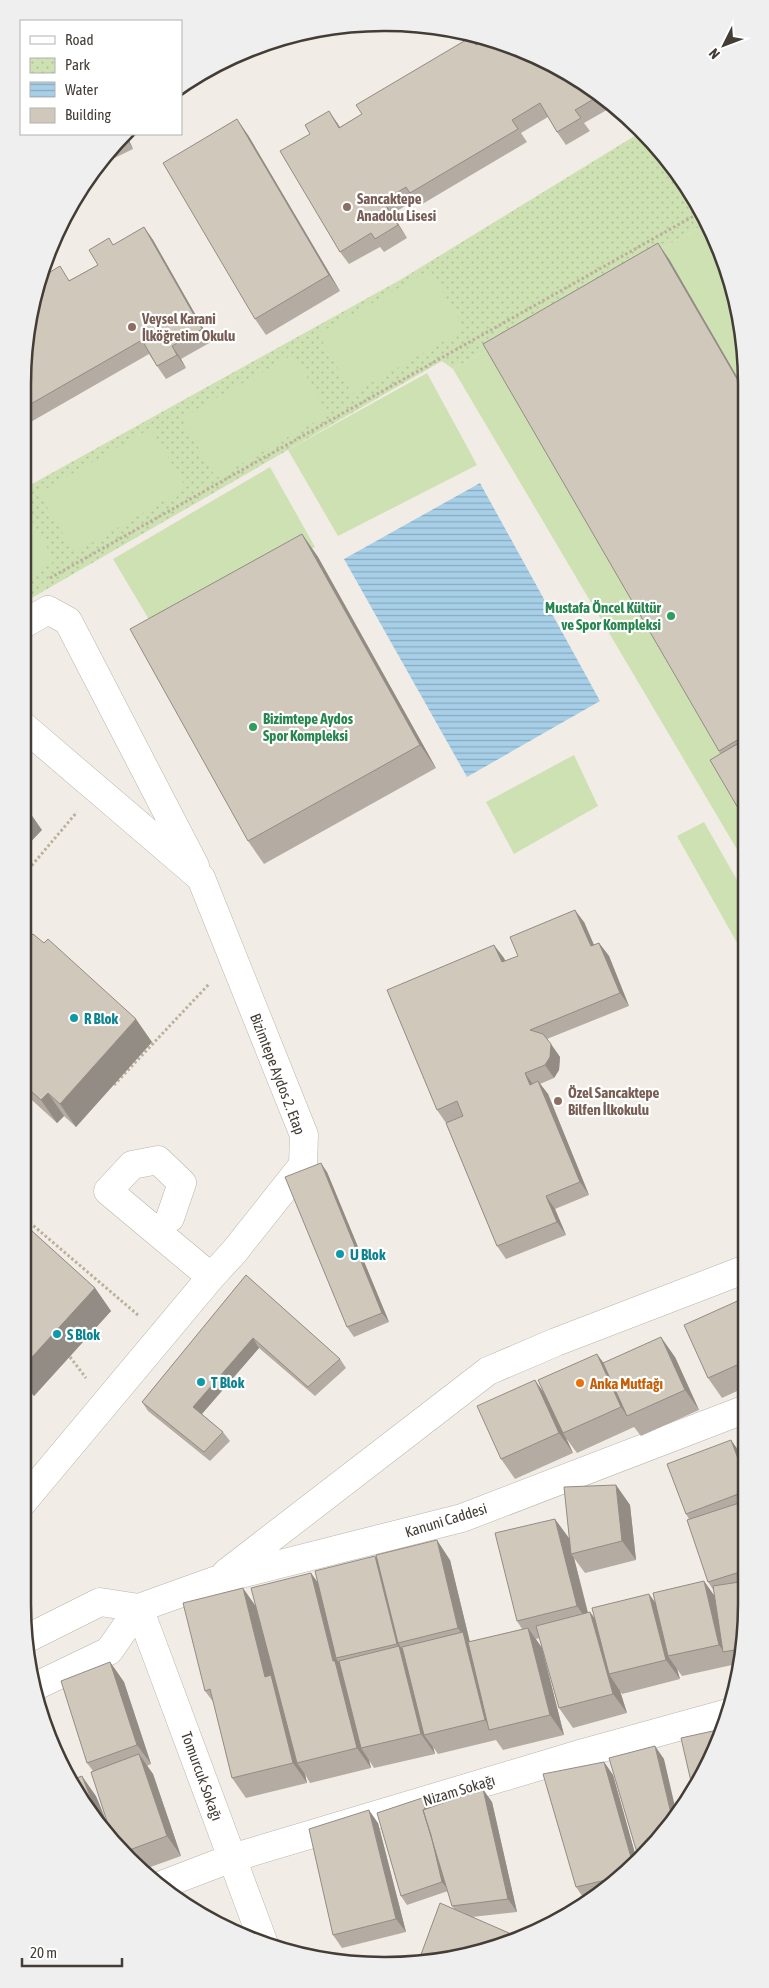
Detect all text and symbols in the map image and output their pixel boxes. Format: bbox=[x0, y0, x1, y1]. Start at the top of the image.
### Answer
legend bbox=[20, 20, 182, 135]
north arrow bbox=[699, 20, 749, 70]
text: Road bbox=[65, 31, 94, 48]
text: N bbox=[706, 45, 723, 62]
text: Park bbox=[65, 56, 90, 73]
text: Water bbox=[65, 81, 98, 98]
text: Building bbox=[65, 106, 111, 123]
place label: Sancaktepe Anadolu Lisesi bbox=[356, 190, 436, 224]
marker: Sancaktepe Anadolu Lisesi bbox=[341, 201, 353, 213]
place label: Veysel Karani İlköğretim Okulu bbox=[141, 310, 235, 344]
marker: Veysel Karani İlköğretim Okulu bbox=[126, 321, 138, 333]
place label: Mustafa Öncel Kültür ve Spor Kompleksi bbox=[545, 599, 662, 633]
marker: Mustafa Öncel Kültür ve Spor Kompleksi bbox=[665, 610, 677, 622]
place label: Bizimtepe Aydos Spor Kompleksi bbox=[263, 710, 354, 744]
marker: Bizimtepe Aydos Spor Kompleksi bbox=[247, 721, 259, 733]
place label: R Blok bbox=[84, 1010, 119, 1027]
street label: Bizimtepe Aydos 2. Etap bbox=[247, 1011, 309, 1137]
marker: R Blok bbox=[68, 1012, 80, 1024]
place label: Özel Sancaktepe Bilfen İlkokulu bbox=[568, 1084, 660, 1118]
marker: Özel Sancaktepe Bilfen İlkokulu bbox=[552, 1095, 564, 1107]
place label: U Blok bbox=[350, 1246, 386, 1263]
marker: U Blok bbox=[334, 1248, 346, 1260]
place label: S Blok bbox=[67, 1326, 100, 1343]
marker: S Blok bbox=[51, 1328, 63, 1340]
place label: T Blok bbox=[211, 1374, 245, 1391]
place label: Anka Mutfağı bbox=[589, 1375, 663, 1392]
marker: T Blok bbox=[195, 1376, 207, 1388]
marker: Anka Mutfağı bbox=[574, 1377, 586, 1389]
street label: Kanuni Caddesi bbox=[403, 1499, 489, 1541]
street label: Tomurcuk Sokağı bbox=[178, 1729, 226, 1823]
street label: Nizam Sokağı bbox=[421, 1771, 497, 1809]
scale bar bbox=[22, 1936, 122, 1968]
text: 20 m bbox=[30, 1944, 57, 1961]

